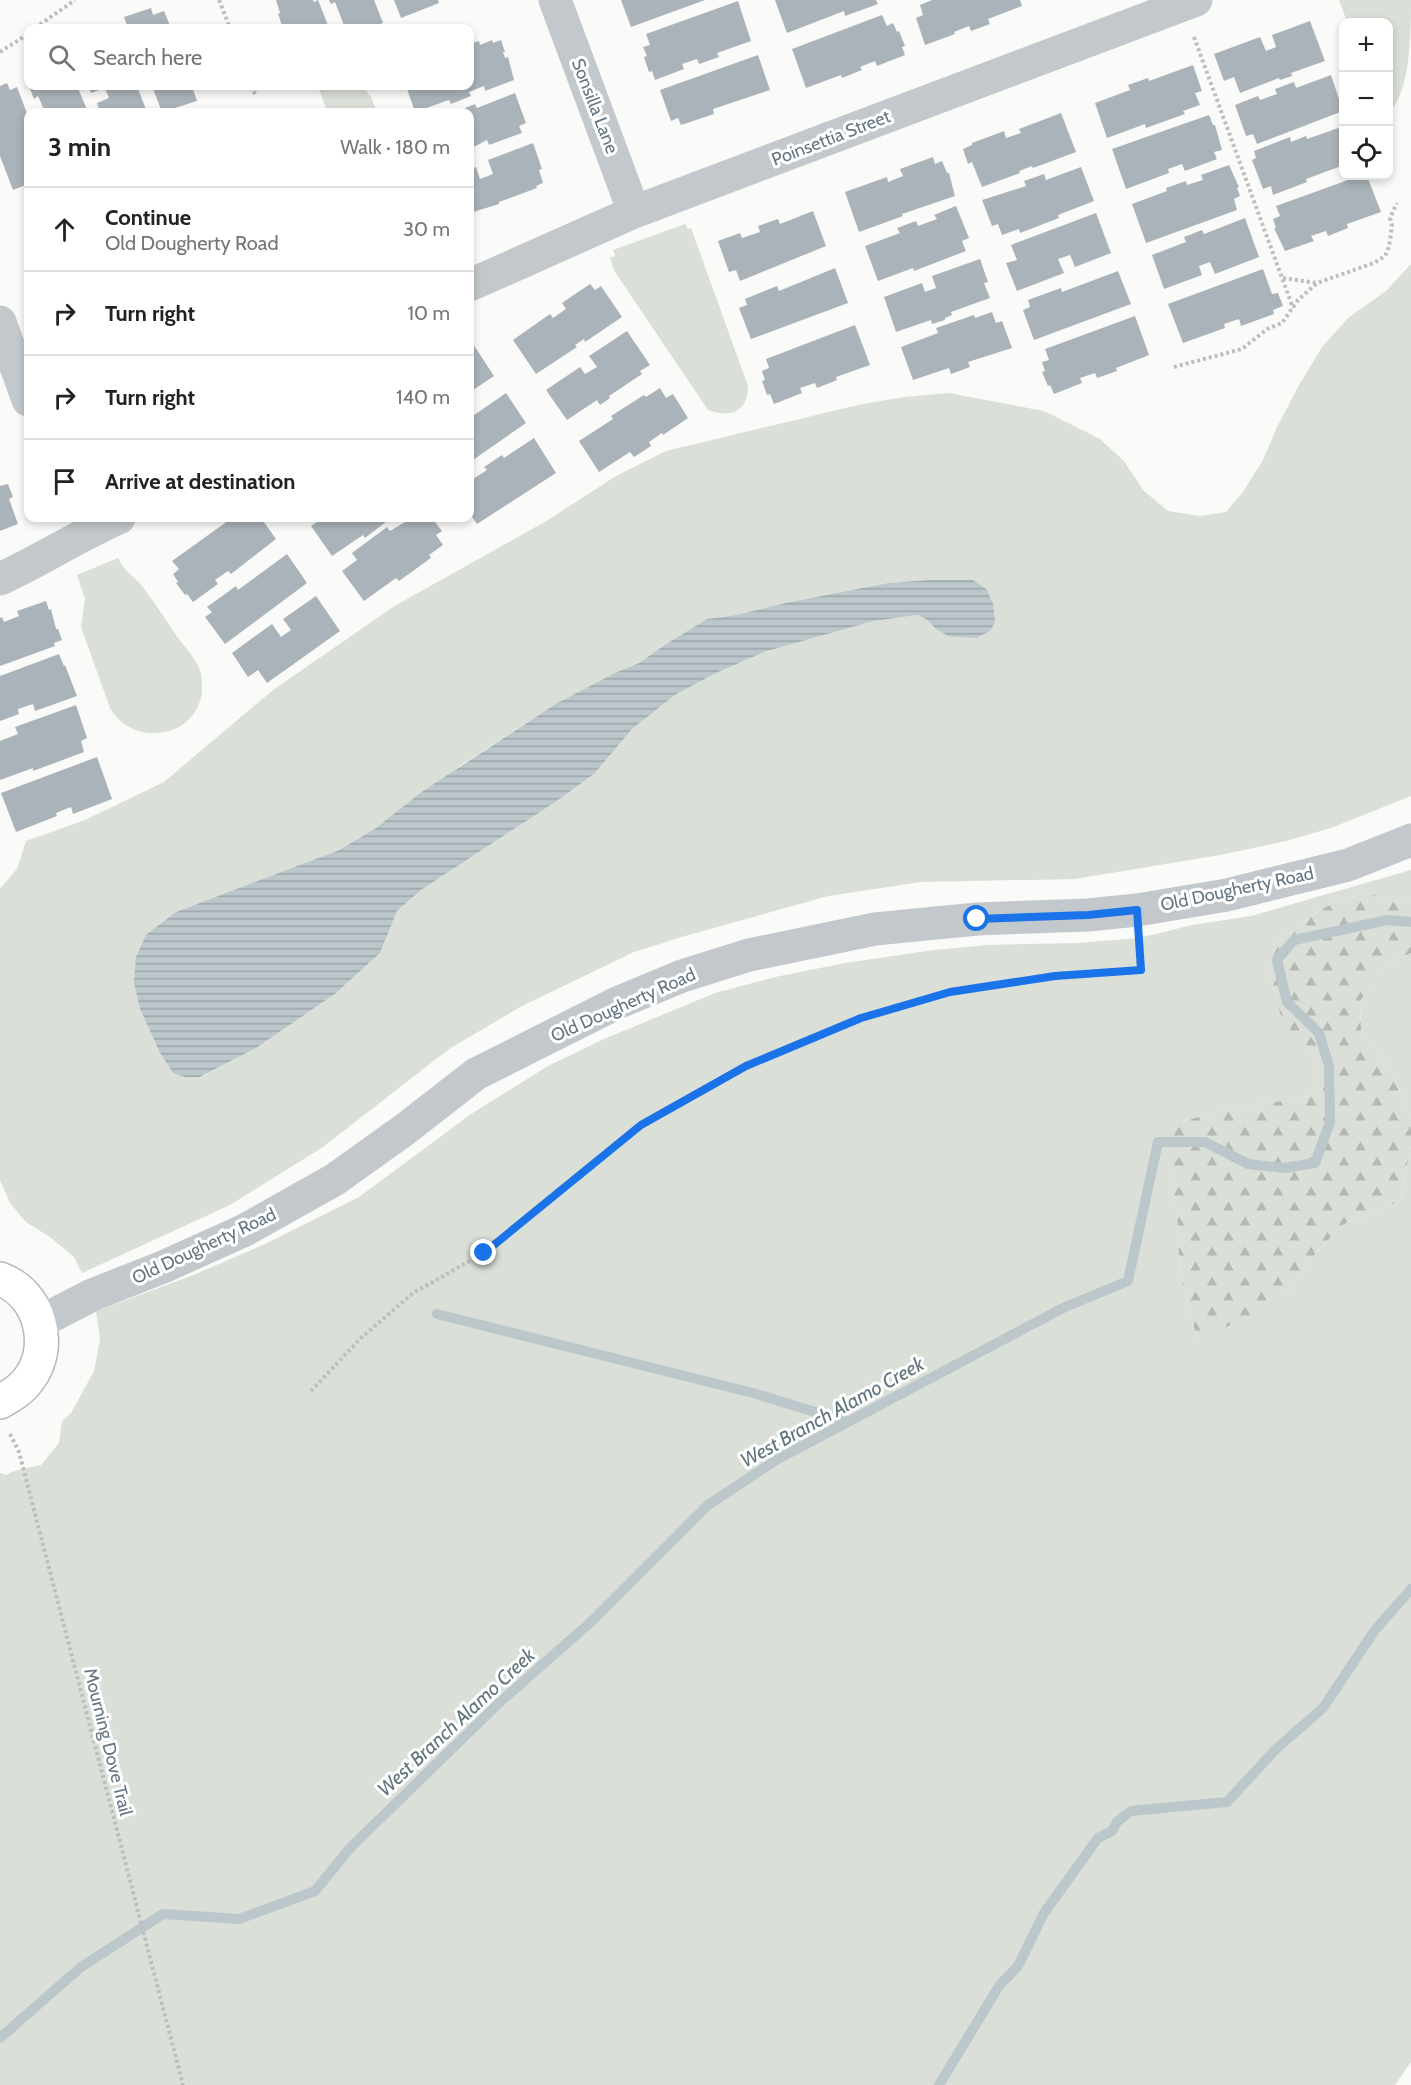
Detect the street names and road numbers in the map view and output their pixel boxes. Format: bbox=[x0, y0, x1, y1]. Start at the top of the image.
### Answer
street label: Sonsilla Lane bbox=[567, 55, 623, 157]
street label: Poinsettia Street bbox=[769, 105, 893, 171]
street label: Old Dougherty Road bbox=[1158, 862, 1316, 916]
street label: Old Dougherty Road bbox=[547, 963, 699, 1047]
street label: Old Dougherty Road bbox=[129, 1203, 279, 1289]
street label: Mourning Dove Trail bbox=[79, 1666, 137, 1819]

